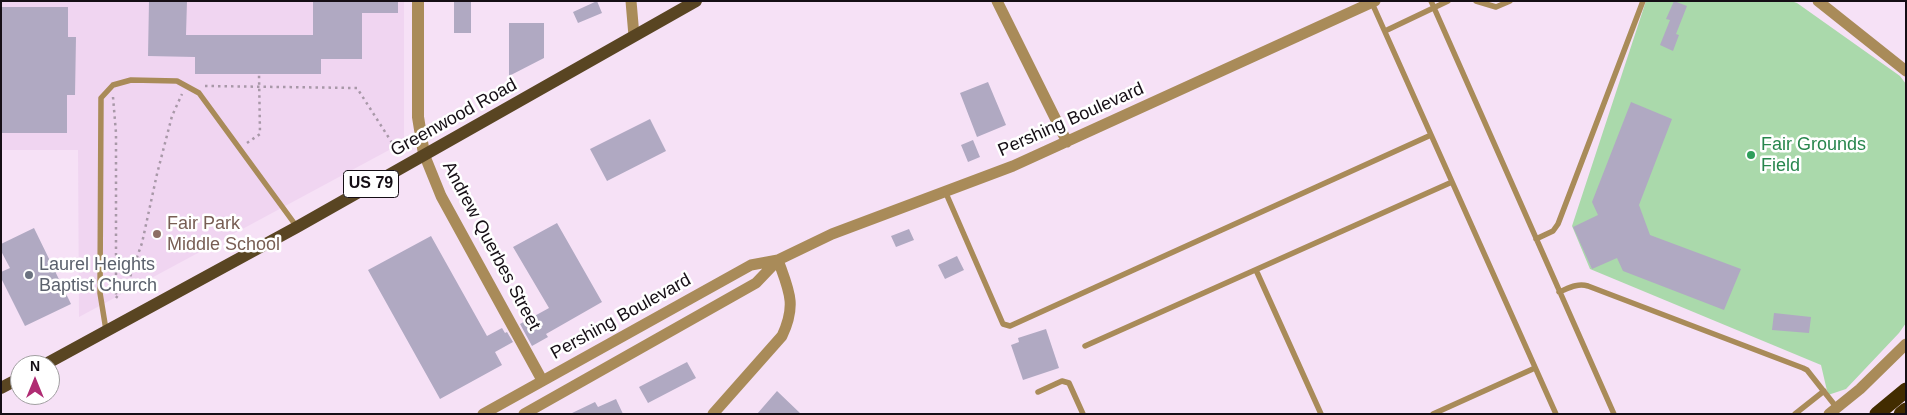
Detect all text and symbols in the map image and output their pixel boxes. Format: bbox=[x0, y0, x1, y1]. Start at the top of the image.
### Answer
street label: Greenwood Road bbox=[387, 74, 521, 162]
street label: Pershing Boulevard bbox=[995, 78, 1147, 162]
place label: Fair Grounds Field bbox=[1761, 134, 1866, 176]
marker: Fair Grounds Field bbox=[1745, 149, 1757, 161]
street label: Andrew Querbes Street bbox=[437, 158, 545, 334]
road number: US 79 bbox=[344, 170, 398, 198]
place label: Fair Park Middle School bbox=[167, 213, 280, 255]
marker: Fair Park Middle School bbox=[151, 228, 163, 240]
place label: Laurel Heights Baptist Church bbox=[39, 254, 157, 296]
marker: Laurel Heights Baptist Church bbox=[23, 269, 35, 281]
street label: Pershing Boulevard bbox=[547, 269, 695, 365]
north arrow bbox=[10, 355, 60, 405]
text: N bbox=[30, 358, 40, 374]

